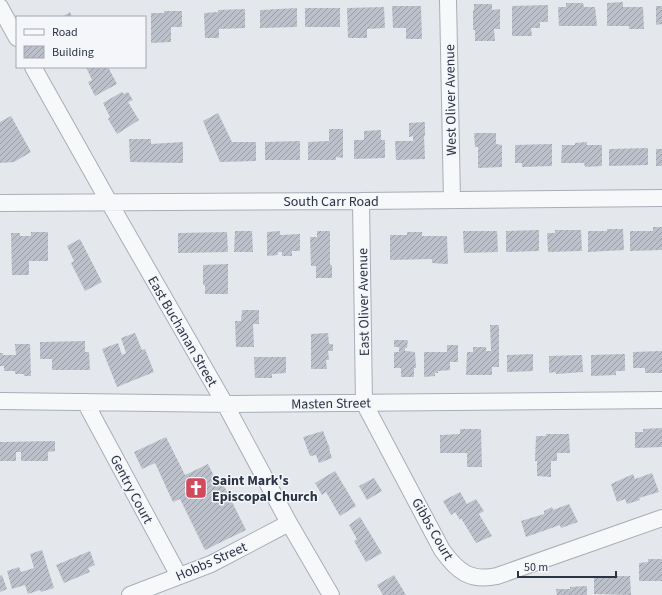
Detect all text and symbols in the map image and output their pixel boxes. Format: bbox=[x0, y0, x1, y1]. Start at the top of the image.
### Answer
legend bbox=[16, 16, 146, 68]
text: Road bbox=[52, 24, 78, 41]
text: Building bbox=[52, 44, 94, 61]
street label: West Oliver Avenue bbox=[440, 44, 462, 156]
street label: South Carr Road bbox=[283, 192, 379, 212]
street label: East Oliver Avenue bbox=[353, 248, 375, 356]
street label: East Buchanan Street bbox=[142, 273, 222, 391]
street label: Masten Street bbox=[291, 393, 371, 415]
street label: Gentry Court bbox=[105, 452, 158, 528]
place label: Saint Mark's Episcopal Church bbox=[212, 471, 318, 507]
church icon: Saint Mark's Episcopal Church bbox=[183, 475, 209, 501]
street label: Gibbs Court bbox=[406, 495, 458, 565]
street label: Hobbs Street bbox=[173, 537, 250, 586]
scale bar bbox=[518, 553, 616, 579]
text: 50 m bbox=[524, 559, 548, 576]

